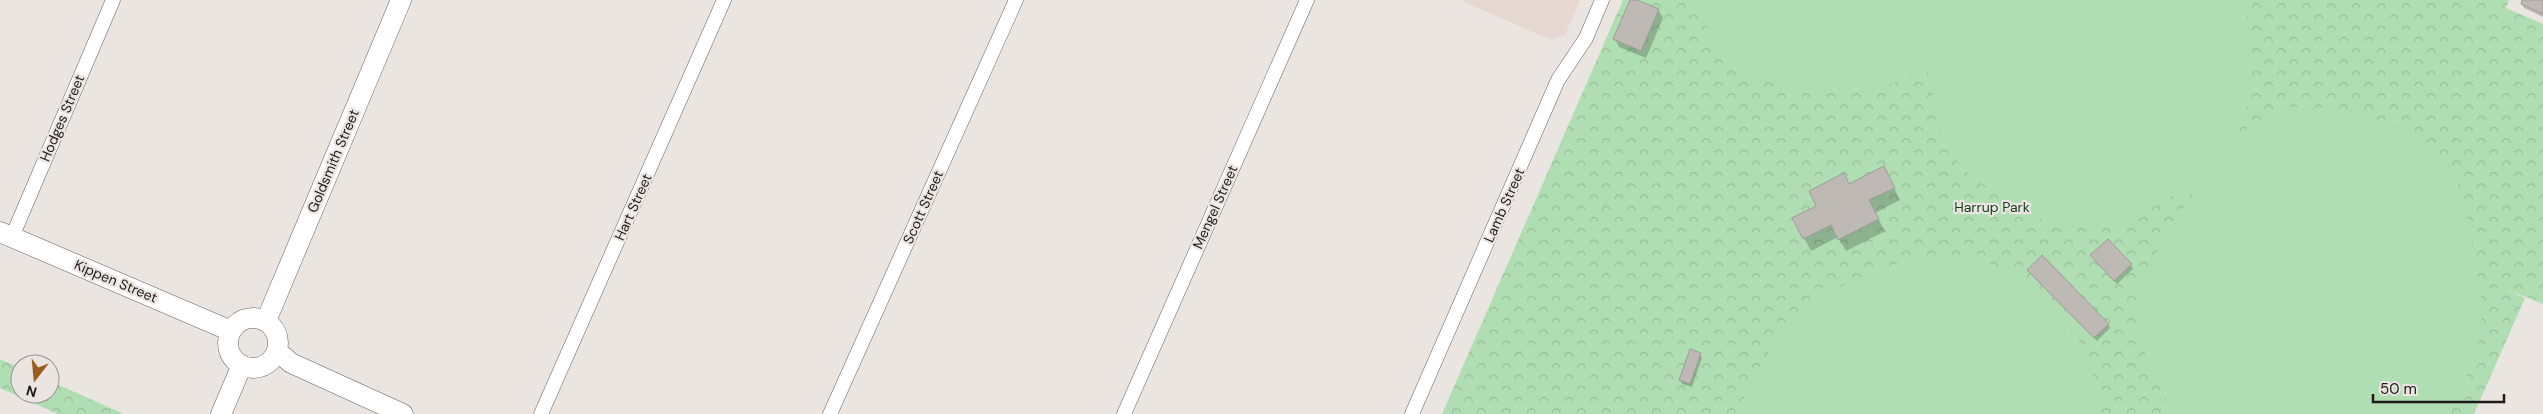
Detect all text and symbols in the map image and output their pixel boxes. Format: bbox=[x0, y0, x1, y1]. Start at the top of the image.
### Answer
street label: Hodges Street bbox=[36, 72, 88, 164]
street label: Goldsmith Street bbox=[303, 107, 363, 215]
street label: Mengel Street bbox=[1189, 162, 1241, 252]
street label: Lamb Street bbox=[1480, 165, 1528, 245]
street label: Scott Street bbox=[899, 167, 947, 247]
street label: Hart Street bbox=[610, 171, 656, 243]
park label: Harrup Park bbox=[1954, 198, 2030, 216]
street label: Kippen Street bbox=[72, 255, 160, 307]
north arrow bbox=[10, 354, 60, 404]
scale bar bbox=[2373, 372, 2504, 404]
text: 50 m bbox=[2380, 379, 2417, 399]
text: N bbox=[24, 381, 39, 402]

